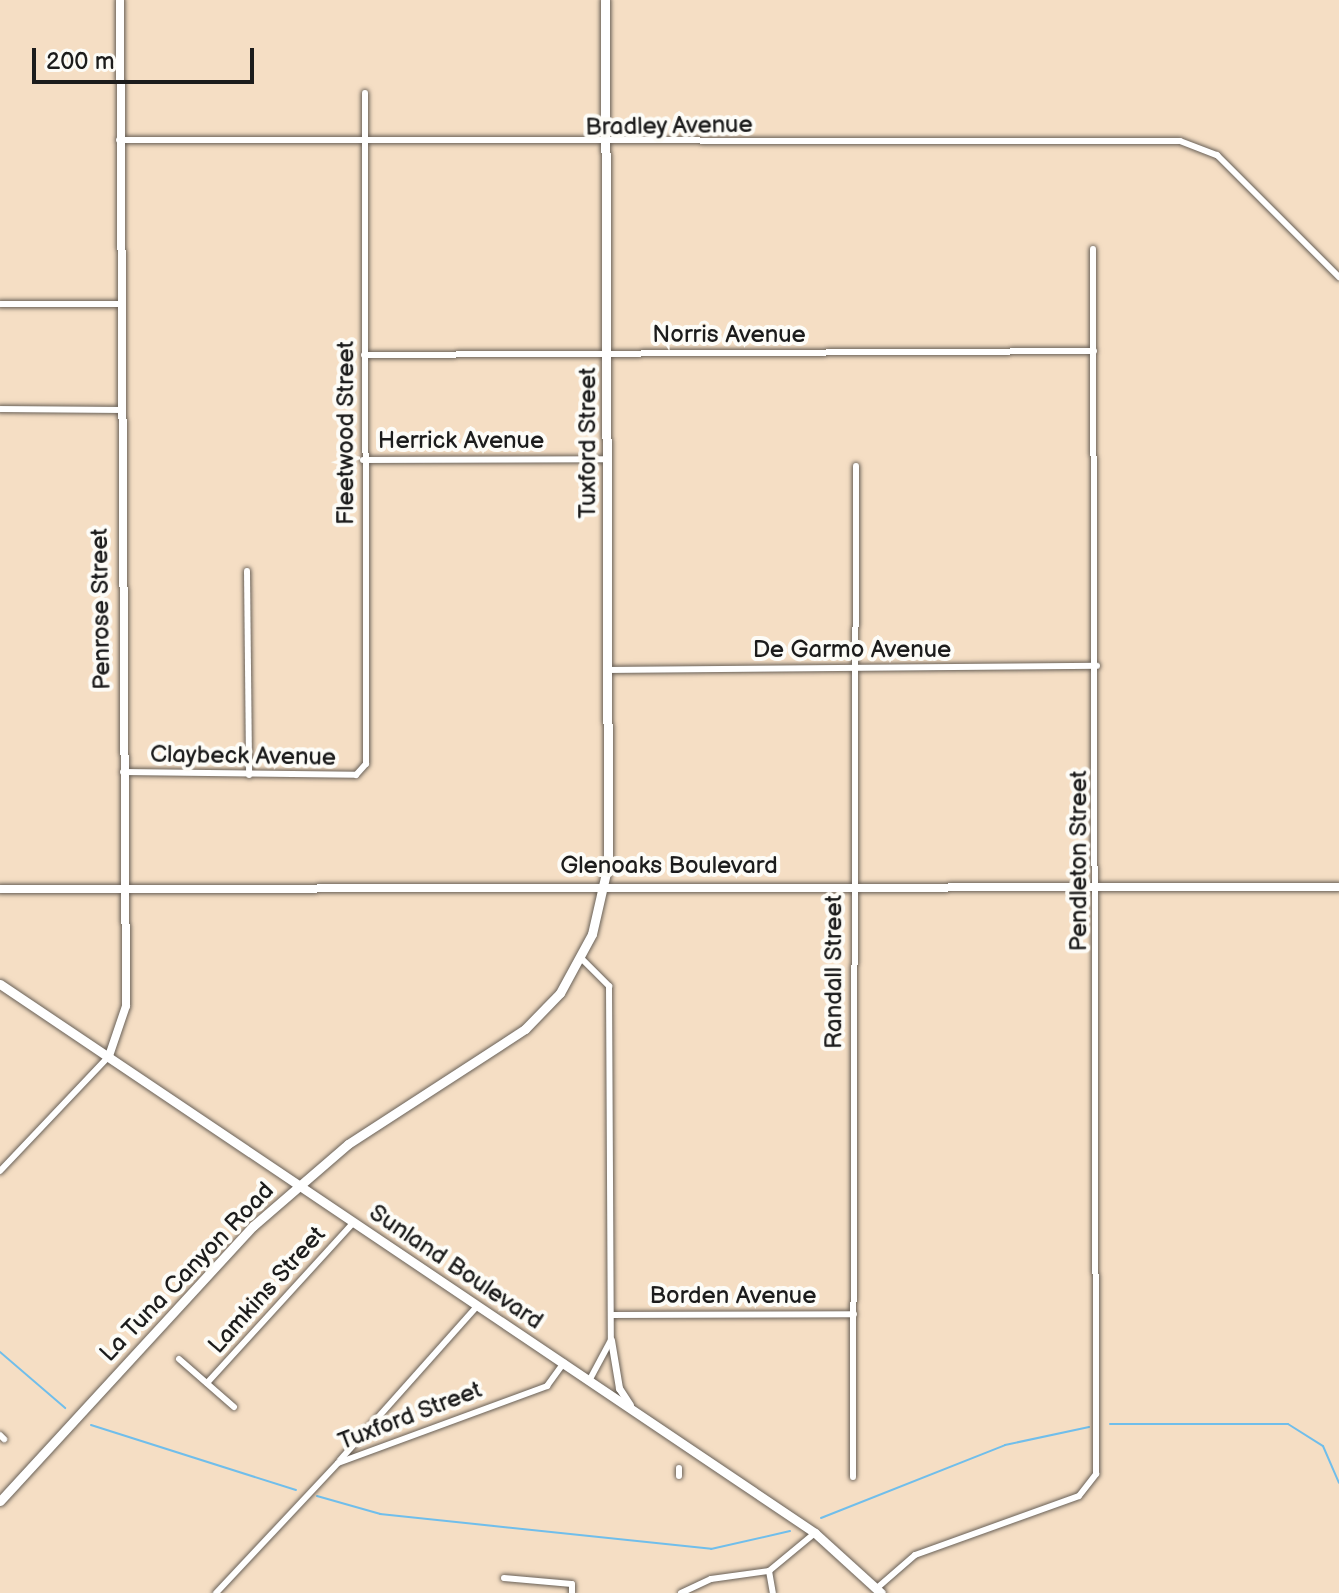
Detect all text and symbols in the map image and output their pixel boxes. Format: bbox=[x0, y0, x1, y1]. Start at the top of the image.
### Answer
scale bar bbox=[36, 32, 258, 82]
text: 200 m bbox=[46, 47, 115, 76]
street label: Bradley Avenue bbox=[584, 110, 754, 142]
street label: Norris Avenue bbox=[652, 321, 806, 349]
street label: Fleetwood Street bbox=[332, 341, 360, 525]
street label: Tuxford Street bbox=[574, 367, 602, 519]
street label: Herrick Avenue bbox=[378, 427, 544, 455]
street label: Penrose Street bbox=[85, 528, 117, 690]
street label: De Garmo Avenue bbox=[753, 636, 951, 664]
street label: Claybeck Avenue bbox=[150, 740, 336, 772]
street label: Pendleton Street bbox=[1065, 770, 1093, 952]
street label: Glenoaks Boulevard bbox=[560, 852, 778, 880]
street label: Randall Street bbox=[820, 895, 848, 1049]
street label: La Tuna Canyon Road bbox=[94, 1176, 280, 1368]
street label: Sunland Boulevard bbox=[364, 1198, 548, 1336]
street label: Lamkins Street bbox=[202, 1220, 332, 1360]
street label: Borden Avenue bbox=[650, 1282, 816, 1310]
street label: Tuxford Street bbox=[334, 1375, 486, 1457]

